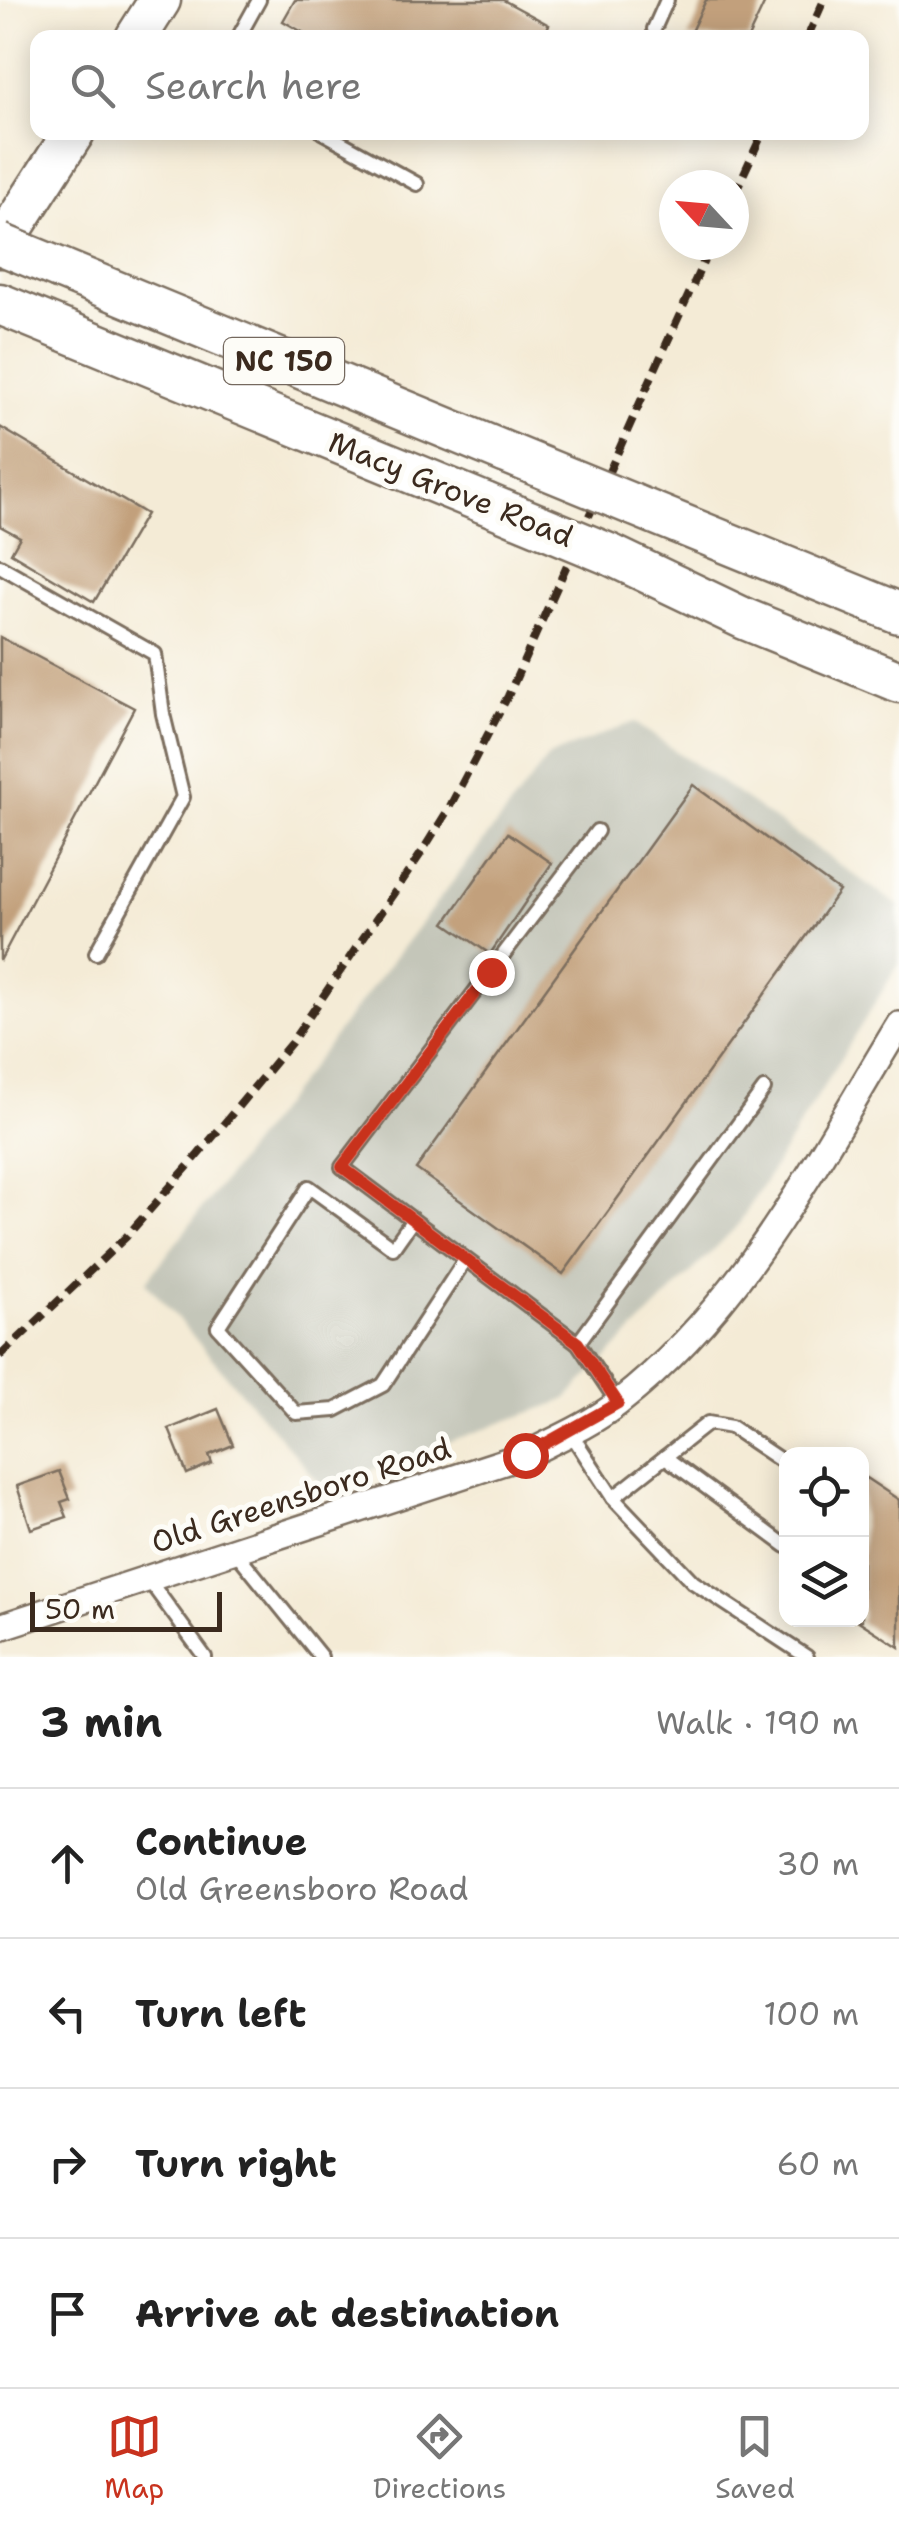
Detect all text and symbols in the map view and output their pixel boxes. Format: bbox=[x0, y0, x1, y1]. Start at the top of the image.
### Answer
search box bbox=[30, 30, 869, 140]
icon: search bbox=[65, 58, 120, 113]
text: Search here bbox=[145, 60, 362, 111]
north arrow bbox=[659, 170, 749, 260]
road number: NC 150 bbox=[224, 338, 344, 384]
street label: Macy Grove Road bbox=[323, 421, 579, 557]
route end bbox=[469, 950, 515, 996]
street label: Old Greensboro Road bbox=[146, 1427, 456, 1563]
route start bbox=[503, 1433, 549, 1479]
map controls bbox=[779, 1447, 869, 1627]
button: locate bbox=[779, 1447, 869, 1537]
button: layers bbox=[779, 1537, 869, 1627]
scale bar bbox=[30, 1587, 222, 1632]
text: 50 m bbox=[45, 1590, 115, 1628]
text: 3 min bbox=[40, 1694, 162, 1750]
text: Walk · 190 m bbox=[656, 1701, 859, 1744]
text: Continue bbox=[135, 1816, 307, 1867]
icon: ahead bbox=[40, 1836, 95, 1891]
text: 30 m bbox=[776, 1842, 859, 1885]
text: Old Greensboro Road bbox=[135, 1867, 469, 1910]
icon: left bbox=[40, 1986, 95, 2041]
text: Turn left bbox=[135, 1988, 307, 2039]
text: 100 m bbox=[763, 1992, 859, 2035]
icon: right bbox=[40, 2136, 95, 2191]
text: Turn right bbox=[135, 2138, 337, 2189]
text: 60 m bbox=[777, 2142, 859, 2185]
icon: arrive bbox=[40, 2286, 95, 2341]
text: Arrive at destination bbox=[135, 2288, 559, 2339]
tab: Map bbox=[104, 2409, 164, 2507]
tab: Directions bbox=[373, 2409, 506, 2507]
tab: Saved bbox=[715, 2409, 795, 2507]

